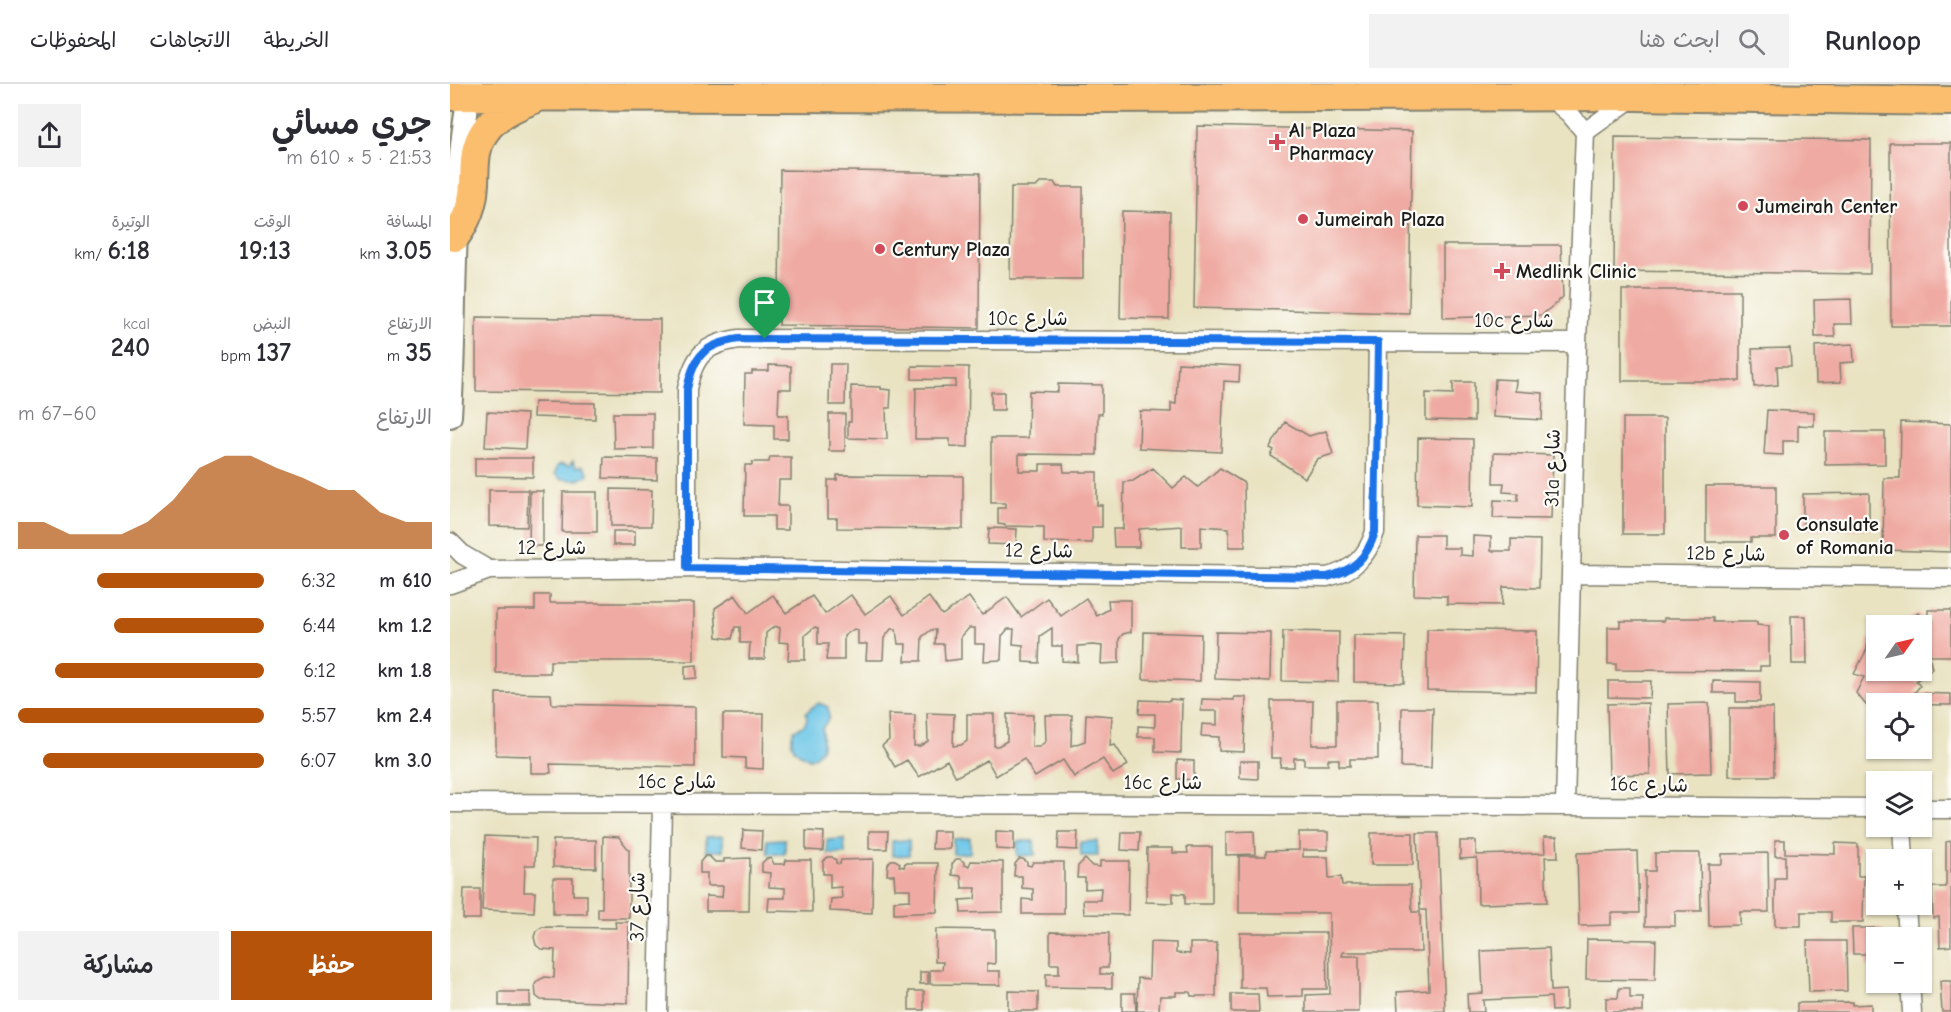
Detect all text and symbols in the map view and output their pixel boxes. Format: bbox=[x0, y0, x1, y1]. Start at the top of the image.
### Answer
search box bbox=[1369, 14, 1789, 68]
icon: search bbox=[1735, 25, 1768, 58]
text: Runloop bbox=[1825, 25, 1921, 57]
text: ابحث هنا bbox=[1639, 27, 1720, 53]
text: المحفوظات bbox=[30, 28, 116, 52]
text: الاتجاهات bbox=[149, 28, 231, 52]
text: الخريطة bbox=[264, 28, 329, 52]
button: share bbox=[18, 104, 81, 167]
text: جري مسائي bbox=[272, 104, 432, 142]
place label: Al Plaza Pharmacy bbox=[1289, 119, 1374, 165]
marker: Al Plaza Pharmacy bbox=[1270, 135, 1284, 149]
text: 21:53 · 5 × 610 m bbox=[286, 146, 432, 169]
place label: Jumeirah Center bbox=[1755, 195, 1897, 218]
marker: Jumeirah Center bbox=[1736, 199, 1750, 213]
place label: Jumeirah Plaza bbox=[1315, 208, 1445, 231]
marker: Jumeirah Plaza bbox=[1296, 212, 1310, 226]
text: الوتيرة bbox=[111, 213, 150, 231]
text: الوقت bbox=[254, 213, 291, 231]
text: المسافة bbox=[386, 213, 432, 231]
text: 6:18 bbox=[107, 236, 150, 266]
text: 19:13 bbox=[239, 236, 291, 266]
text: 3.05 bbox=[386, 236, 432, 266]
place label: Century Plaza bbox=[892, 238, 1010, 261]
marker: Century Plaza bbox=[873, 242, 887, 256]
text: /km bbox=[74, 245, 107, 263]
text: km bbox=[359, 245, 386, 263]
place label: Medlink Clinic bbox=[1516, 260, 1637, 283]
marker: Medlink Clinic bbox=[1493, 262, 1511, 280]
pin bbox=[739, 277, 790, 339]
icon: arrive bbox=[748, 286, 781, 319]
street label: 10c شارع bbox=[988, 307, 1068, 332]
street label: 10c شارع bbox=[1474, 309, 1554, 334]
text: kcal bbox=[123, 315, 150, 333]
text: النبض bbox=[253, 315, 291, 333]
text: الارتفاع bbox=[387, 315, 432, 333]
text: 240 bbox=[111, 333, 150, 363]
text: 137 bbox=[256, 338, 291, 368]
text: 35 bbox=[405, 338, 432, 368]
text: bpm bbox=[221, 347, 256, 365]
text: m bbox=[387, 347, 405, 365]
text: 60–67 m bbox=[18, 402, 97, 425]
text: الارتفاع bbox=[376, 406, 432, 429]
street label: 31a شارع bbox=[1540, 429, 1567, 507]
place label: Consulate of Romania bbox=[1796, 513, 1894, 559]
marker: Consulate of Romania bbox=[1777, 528, 1791, 542]
street label: شارع 12 bbox=[518, 536, 586, 561]
street label: شارع 12 bbox=[1005, 538, 1073, 565]
street label: 12b شارع bbox=[1686, 541, 1766, 568]
text: 6:32 bbox=[301, 569, 336, 592]
text: 610 m bbox=[379, 569, 432, 592]
text: 6:44 bbox=[302, 614, 336, 637]
text: 1.2 km bbox=[378, 614, 432, 637]
north arrow bbox=[1866, 615, 1932, 681]
map controls bbox=[1866, 615, 1932, 993]
text: 6:12 bbox=[303, 659, 336, 682]
text: 1.8 km bbox=[377, 659, 432, 682]
button: locate bbox=[1866, 693, 1932, 759]
text: 5:57 bbox=[301, 704, 336, 727]
text: 2.4 km bbox=[376, 704, 432, 727]
text: 6:07 bbox=[300, 749, 336, 772]
text: 3.0 km bbox=[374, 749, 432, 772]
street label: 16c شارع bbox=[638, 770, 716, 795]
street label: 16c شارع bbox=[1124, 771, 1202, 796]
button: layers bbox=[1866, 771, 1932, 837]
street label: 16c شارع bbox=[1610, 772, 1688, 799]
button: + bbox=[1866, 849, 1932, 915]
street label: شارع 37 bbox=[625, 872, 652, 942]
button: − bbox=[1866, 927, 1932, 993]
button: مشاركة bbox=[18, 931, 219, 1000]
button: حفظ bbox=[231, 931, 432, 1000]

